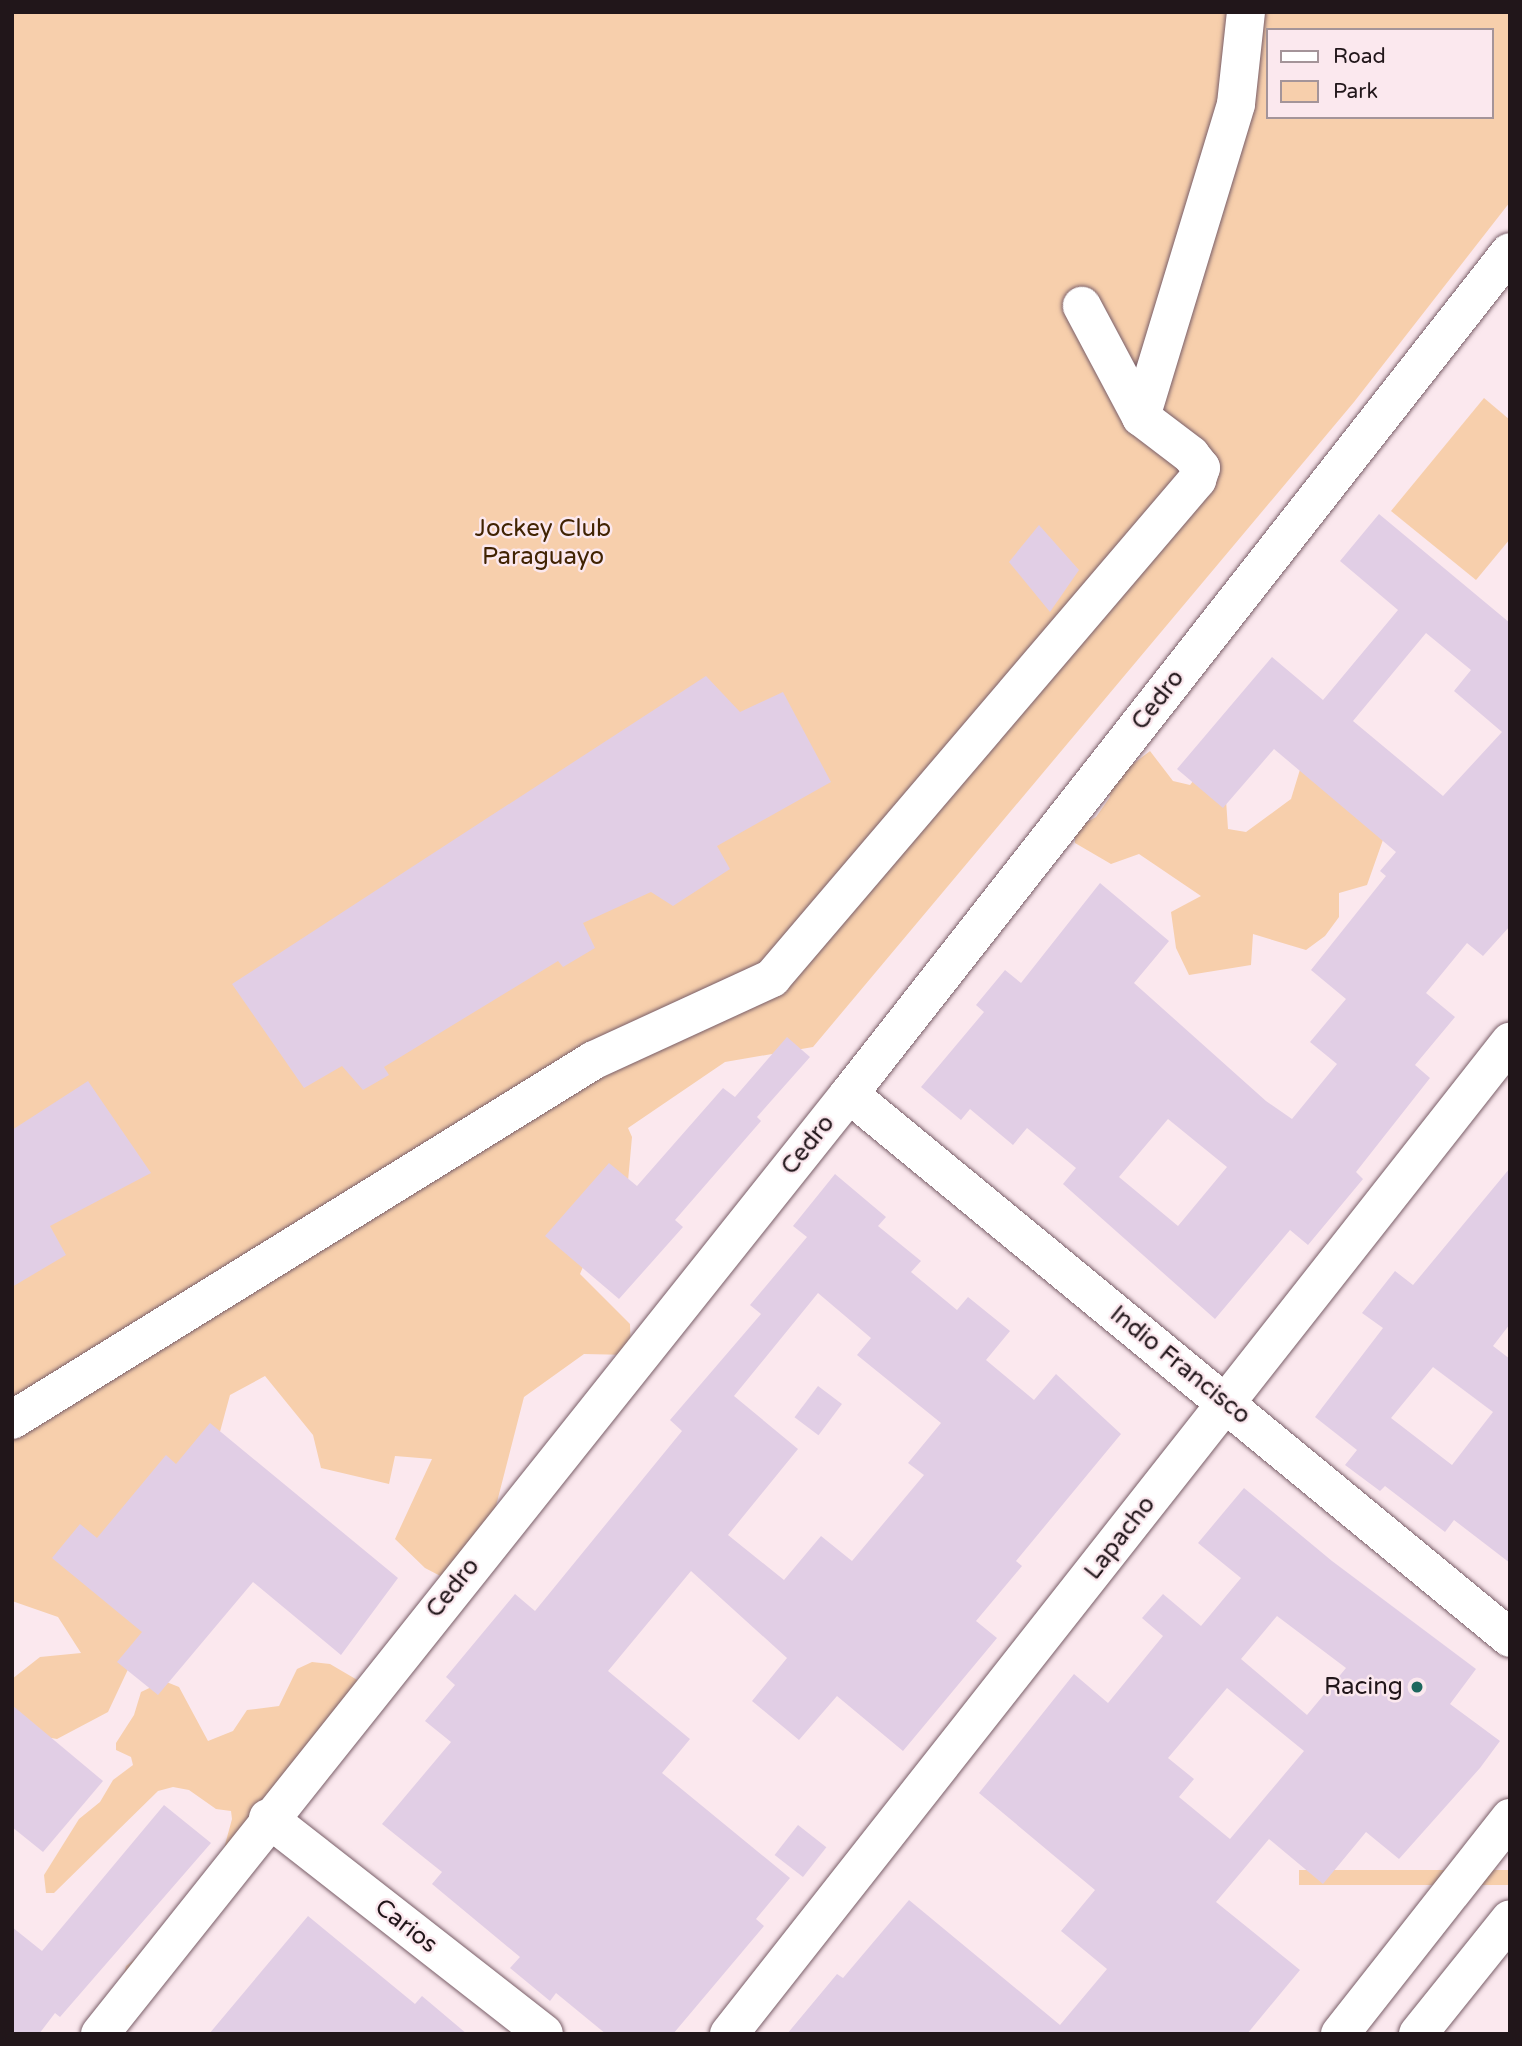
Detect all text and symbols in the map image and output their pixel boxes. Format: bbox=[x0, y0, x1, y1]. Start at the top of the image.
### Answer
legend bbox=[1266, 28, 1494, 119]
text: Road bbox=[1333, 44, 1386, 69]
text: Park bbox=[1333, 79, 1378, 104]
park label: Jockey Club Paraguayo bbox=[475, 515, 611, 571]
street label: Cedro bbox=[1126, 664, 1190, 736]
street label: Cedro bbox=[775, 1109, 841, 1181]
street label: Indio Francisco bbox=[1104, 1300, 1256, 1430]
street label: Lapacho bbox=[1079, 1491, 1161, 1585]
street label: Cedro bbox=[420, 1552, 486, 1624]
place label: Racing bbox=[1324, 1673, 1403, 1701]
marker: Racing bbox=[1409, 1679, 1425, 1695]
street label: Carios bbox=[369, 1893, 443, 1959]

